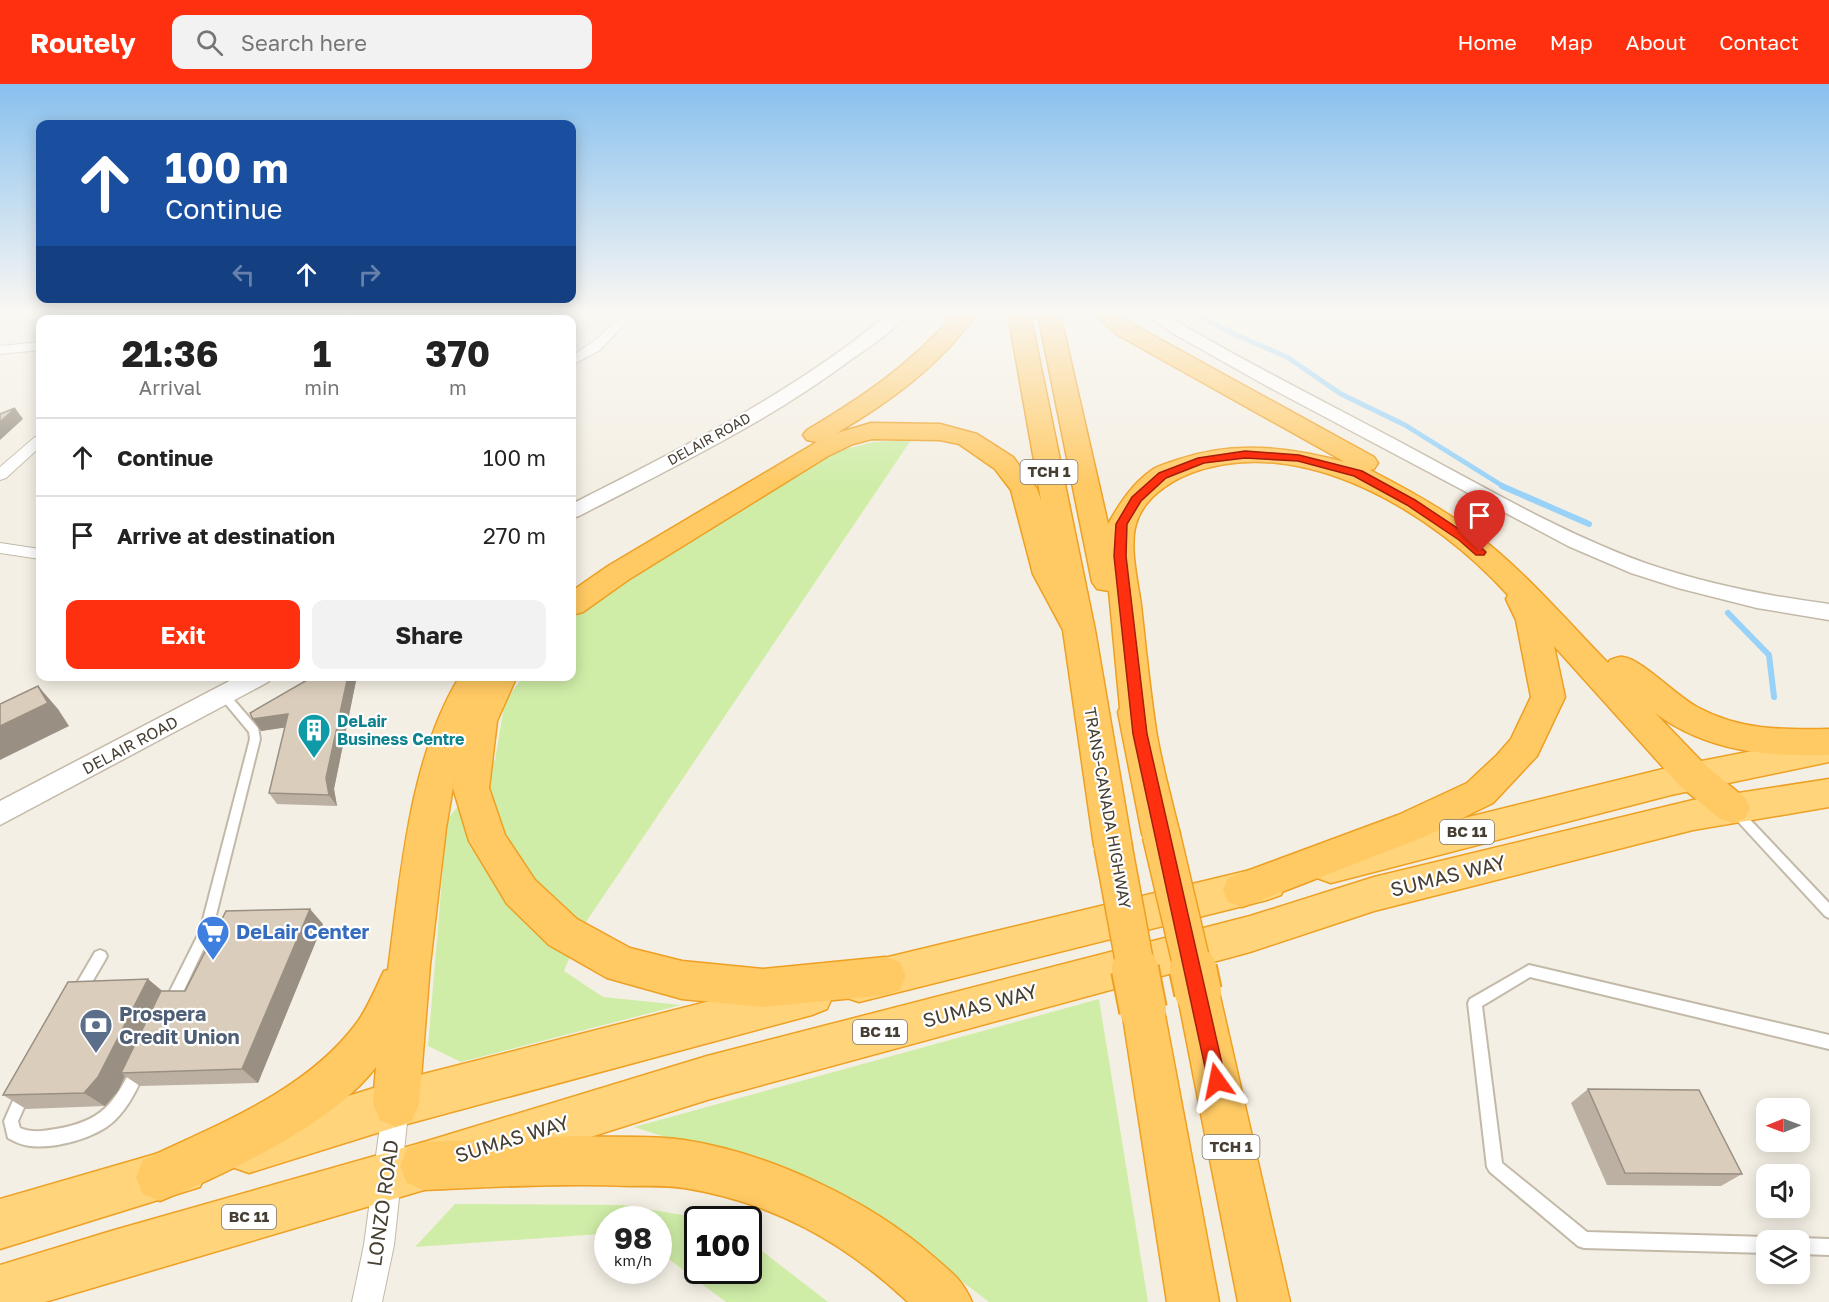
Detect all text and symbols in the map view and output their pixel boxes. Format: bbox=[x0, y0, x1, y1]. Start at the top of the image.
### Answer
search box bbox=[172, 15, 592, 69]
text: Routely bbox=[30, 26, 136, 59]
icon: search bbox=[193, 26, 226, 59]
text: Search here bbox=[241, 29, 367, 56]
text: Home bbox=[1457, 29, 1517, 55]
text: Map bbox=[1550, 29, 1593, 55]
text: About bbox=[1626, 29, 1686, 55]
text: Contact bbox=[1719, 29, 1799, 55]
text: 100 m bbox=[165, 142, 288, 192]
icon: ahead bbox=[66, 144, 144, 222]
text: Continue bbox=[165, 193, 283, 225]
icon: left bbox=[227, 258, 260, 291]
icon: ahead bbox=[290, 258, 323, 291]
icon: right bbox=[353, 258, 386, 291]
text: 21:36 bbox=[122, 332, 219, 375]
text: 1 bbox=[313, 332, 331, 375]
text: 370 bbox=[425, 332, 490, 375]
text: Arrival bbox=[139, 375, 201, 399]
text: min bbox=[304, 375, 340, 399]
text: m bbox=[449, 375, 467, 399]
street label: DELAIR ROAD bbox=[664, 409, 753, 468]
icon: ahead bbox=[66, 441, 99, 474]
text: Continue bbox=[117, 444, 213, 471]
text: 100 m bbox=[483, 444, 546, 471]
road number: TCH 1 bbox=[1020, 460, 1078, 484]
pin bbox=[1454, 490, 1505, 552]
icon: arrive bbox=[1463, 499, 1496, 532]
icon: arrive bbox=[66, 519, 99, 552]
text: Arrive at destination bbox=[117, 522, 335, 549]
text: 270 m bbox=[483, 522, 546, 549]
button: Exit bbox=[66, 600, 300, 669]
button: Share bbox=[312, 600, 546, 669]
street label: TRANS-CANADA HIGHWAY bbox=[1080, 706, 1136, 911]
street label: DELAIR ROAD bbox=[79, 711, 181, 779]
place label: DeLair Business Centre bbox=[337, 711, 465, 749]
building icon: DeLair Business Centre bbox=[296, 712, 332, 759]
road number: BC 11 bbox=[1440, 820, 1494, 844]
street label: SUMAS WAY bbox=[1388, 849, 1508, 901]
supermarket icon: DeLair Center bbox=[195, 914, 231, 961]
place label: DeLair Center bbox=[236, 919, 369, 943]
street label: SUMAS WAY bbox=[920, 978, 1040, 1032]
place label: Prospera Credit Union bbox=[119, 1001, 240, 1048]
bank icon: Prospera Credit Union bbox=[78, 1007, 114, 1054]
road number: BC 11 bbox=[853, 1020, 907, 1044]
position arrow bbox=[1185, 1049, 1249, 1113]
north arrow bbox=[1756, 1098, 1810, 1152]
map controls bbox=[1756, 1098, 1810, 1284]
street label: SUMAS WAY bbox=[452, 1109, 572, 1167]
road number: TCH 1 bbox=[1202, 1135, 1260, 1159]
street label: LONZO ROAD bbox=[361, 1138, 403, 1268]
button: sound bbox=[1756, 1164, 1810, 1218]
road number: BC 11 bbox=[222, 1205, 276, 1229]
speed limit sign: 100 bbox=[684, 1206, 762, 1284]
text: 98 bbox=[614, 1220, 652, 1256]
button: layers bbox=[1756, 1230, 1810, 1284]
text: km/h bbox=[614, 1251, 652, 1269]

